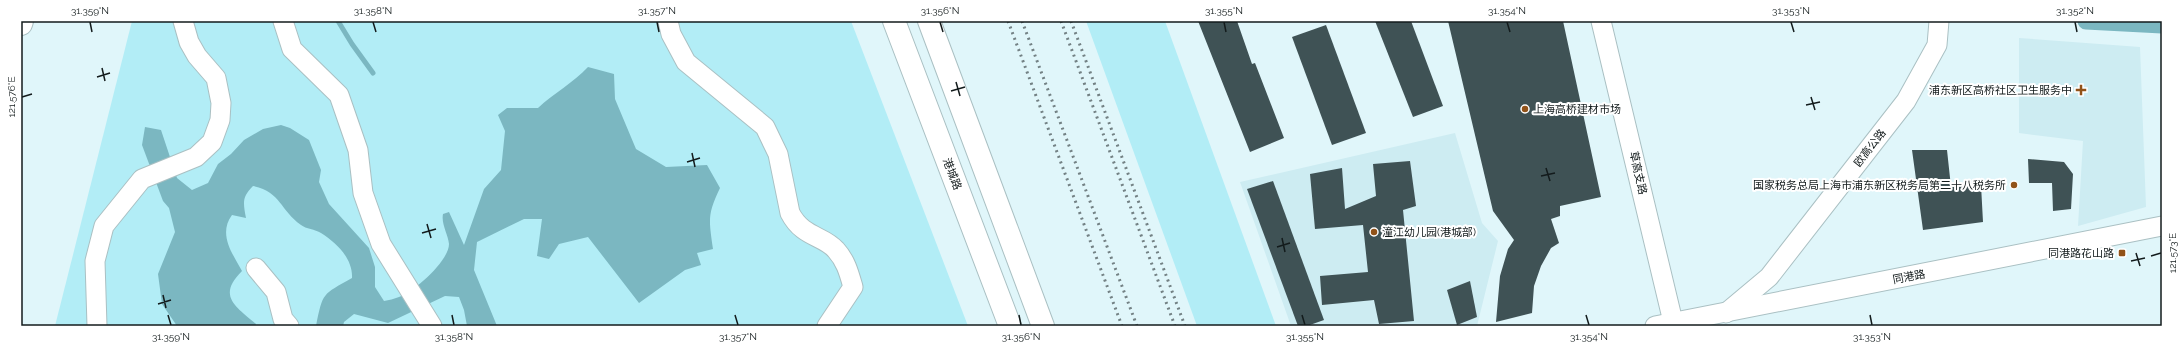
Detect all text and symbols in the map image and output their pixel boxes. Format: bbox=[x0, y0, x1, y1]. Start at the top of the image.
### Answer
text: 31.359°N bbox=[71, 5, 109, 16]
text: 31.358°N bbox=[354, 5, 392, 16]
text: 31.357°N bbox=[638, 5, 676, 16]
text: 31.356°N bbox=[921, 5, 959, 16]
text: 31.355°N bbox=[1205, 5, 1243, 16]
text: 31.354°N bbox=[1488, 5, 1526, 16]
text: 31.353°N bbox=[1772, 5, 1810, 16]
text: 31.352°N bbox=[2056, 5, 2094, 16]
text: 121.576°E bbox=[6, 76, 17, 118]
place label: 浦东新区高桥社区卫生服务中 bbox=[1929, 84, 2072, 97]
marker: 浦东新区高桥社区卫生服务中 bbox=[2075, 84, 2087, 96]
place label: 上海高桥建材市场 bbox=[1533, 103, 1621, 116]
marker: 上海高桥建材市场 bbox=[1520, 104, 1530, 114]
street label: 欧高公路 bbox=[1851, 127, 1889, 169]
street label: 草高支路 bbox=[1627, 150, 1649, 196]
street label: 港城路 bbox=[940, 156, 964, 192]
place label: 国家税务总局上海市浦东新区税务局第二十八税务所 bbox=[1753, 179, 2006, 192]
marker: 国家税务总局上海市浦东新区税务局第二十八税务所 bbox=[2009, 180, 2019, 190]
place label: 潼江幼儿园(港城部) bbox=[1382, 226, 1476, 239]
marker: 潼江幼儿园(港城部) bbox=[1369, 227, 1379, 237]
text: 121.573°E bbox=[2167, 233, 2178, 273]
place label: 同港路花山路 bbox=[2048, 247, 2114, 260]
marker: 同港路花山路 bbox=[2117, 248, 2127, 258]
street label: 同港路 bbox=[1892, 267, 1926, 287]
text: 31.359°N bbox=[152, 331, 190, 342]
text: 31.358°N bbox=[435, 331, 473, 342]
text: 31.357°N bbox=[719, 331, 757, 342]
text: 31.356°N bbox=[1002, 331, 1040, 342]
text: 31.355°N bbox=[1286, 331, 1324, 342]
text: 31.354°N bbox=[1570, 331, 1608, 342]
text: 31.353°N bbox=[1853, 331, 1891, 342]

